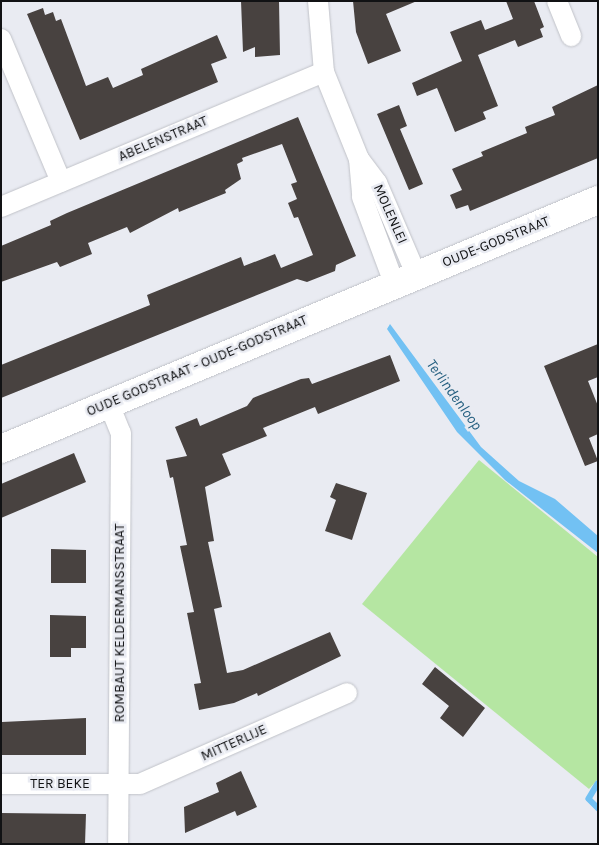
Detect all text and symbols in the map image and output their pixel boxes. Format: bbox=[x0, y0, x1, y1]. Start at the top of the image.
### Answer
street label: ABELENSTRAAT bbox=[116, 113, 210, 165]
street label: MOLENLEI bbox=[369, 182, 411, 246]
street label: OUDE-GODSTRAAT bbox=[440, 213, 552, 271]
street label: OUDE GODSTRAAT - OUDE-GODSTRAAT bbox=[84, 312, 310, 420]
water label: Terlindenloop bbox=[422, 356, 486, 434]
street label: ROMBAUT KELDERMANSSTRAAT bbox=[112, 524, 128, 722]
street label: MITTERLIJE bbox=[199, 721, 269, 765]
street label: TER BEKE bbox=[30, 776, 90, 792]

